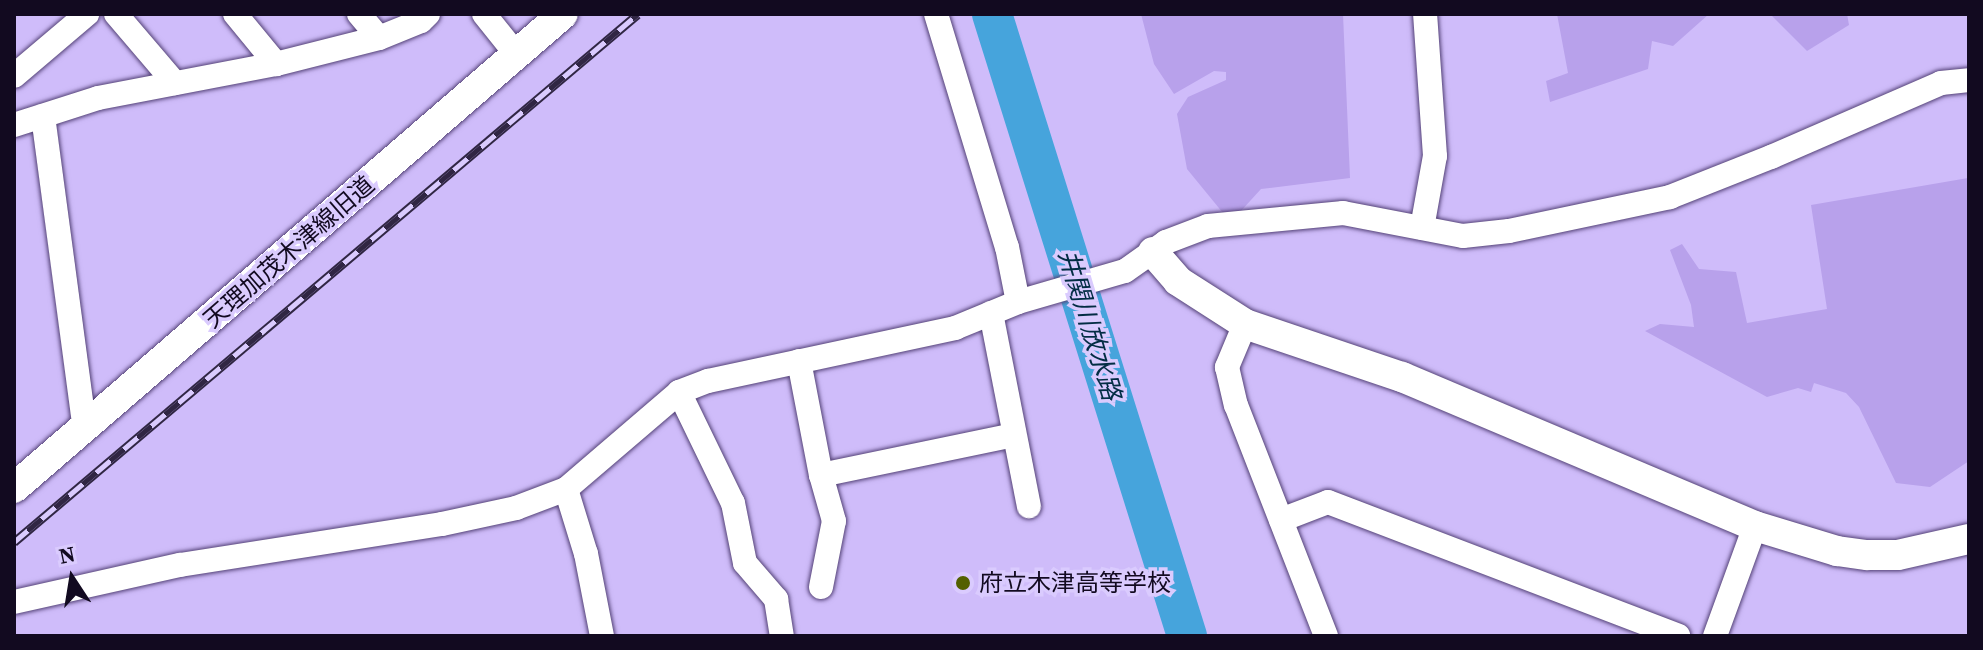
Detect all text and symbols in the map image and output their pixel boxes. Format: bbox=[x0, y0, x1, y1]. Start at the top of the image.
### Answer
street label: 天理加茂木津線旧道 bbox=[198, 170, 380, 334]
water label: 井関川放水路 bbox=[1051, 246, 1127, 404]
north arrow bbox=[32, 538, 112, 618]
text: N bbox=[56, 538, 78, 571]
place label: 府立木津高等学校 bbox=[979, 569, 1171, 597]
marker: 府立木津高等学校 bbox=[954, 574, 972, 592]

